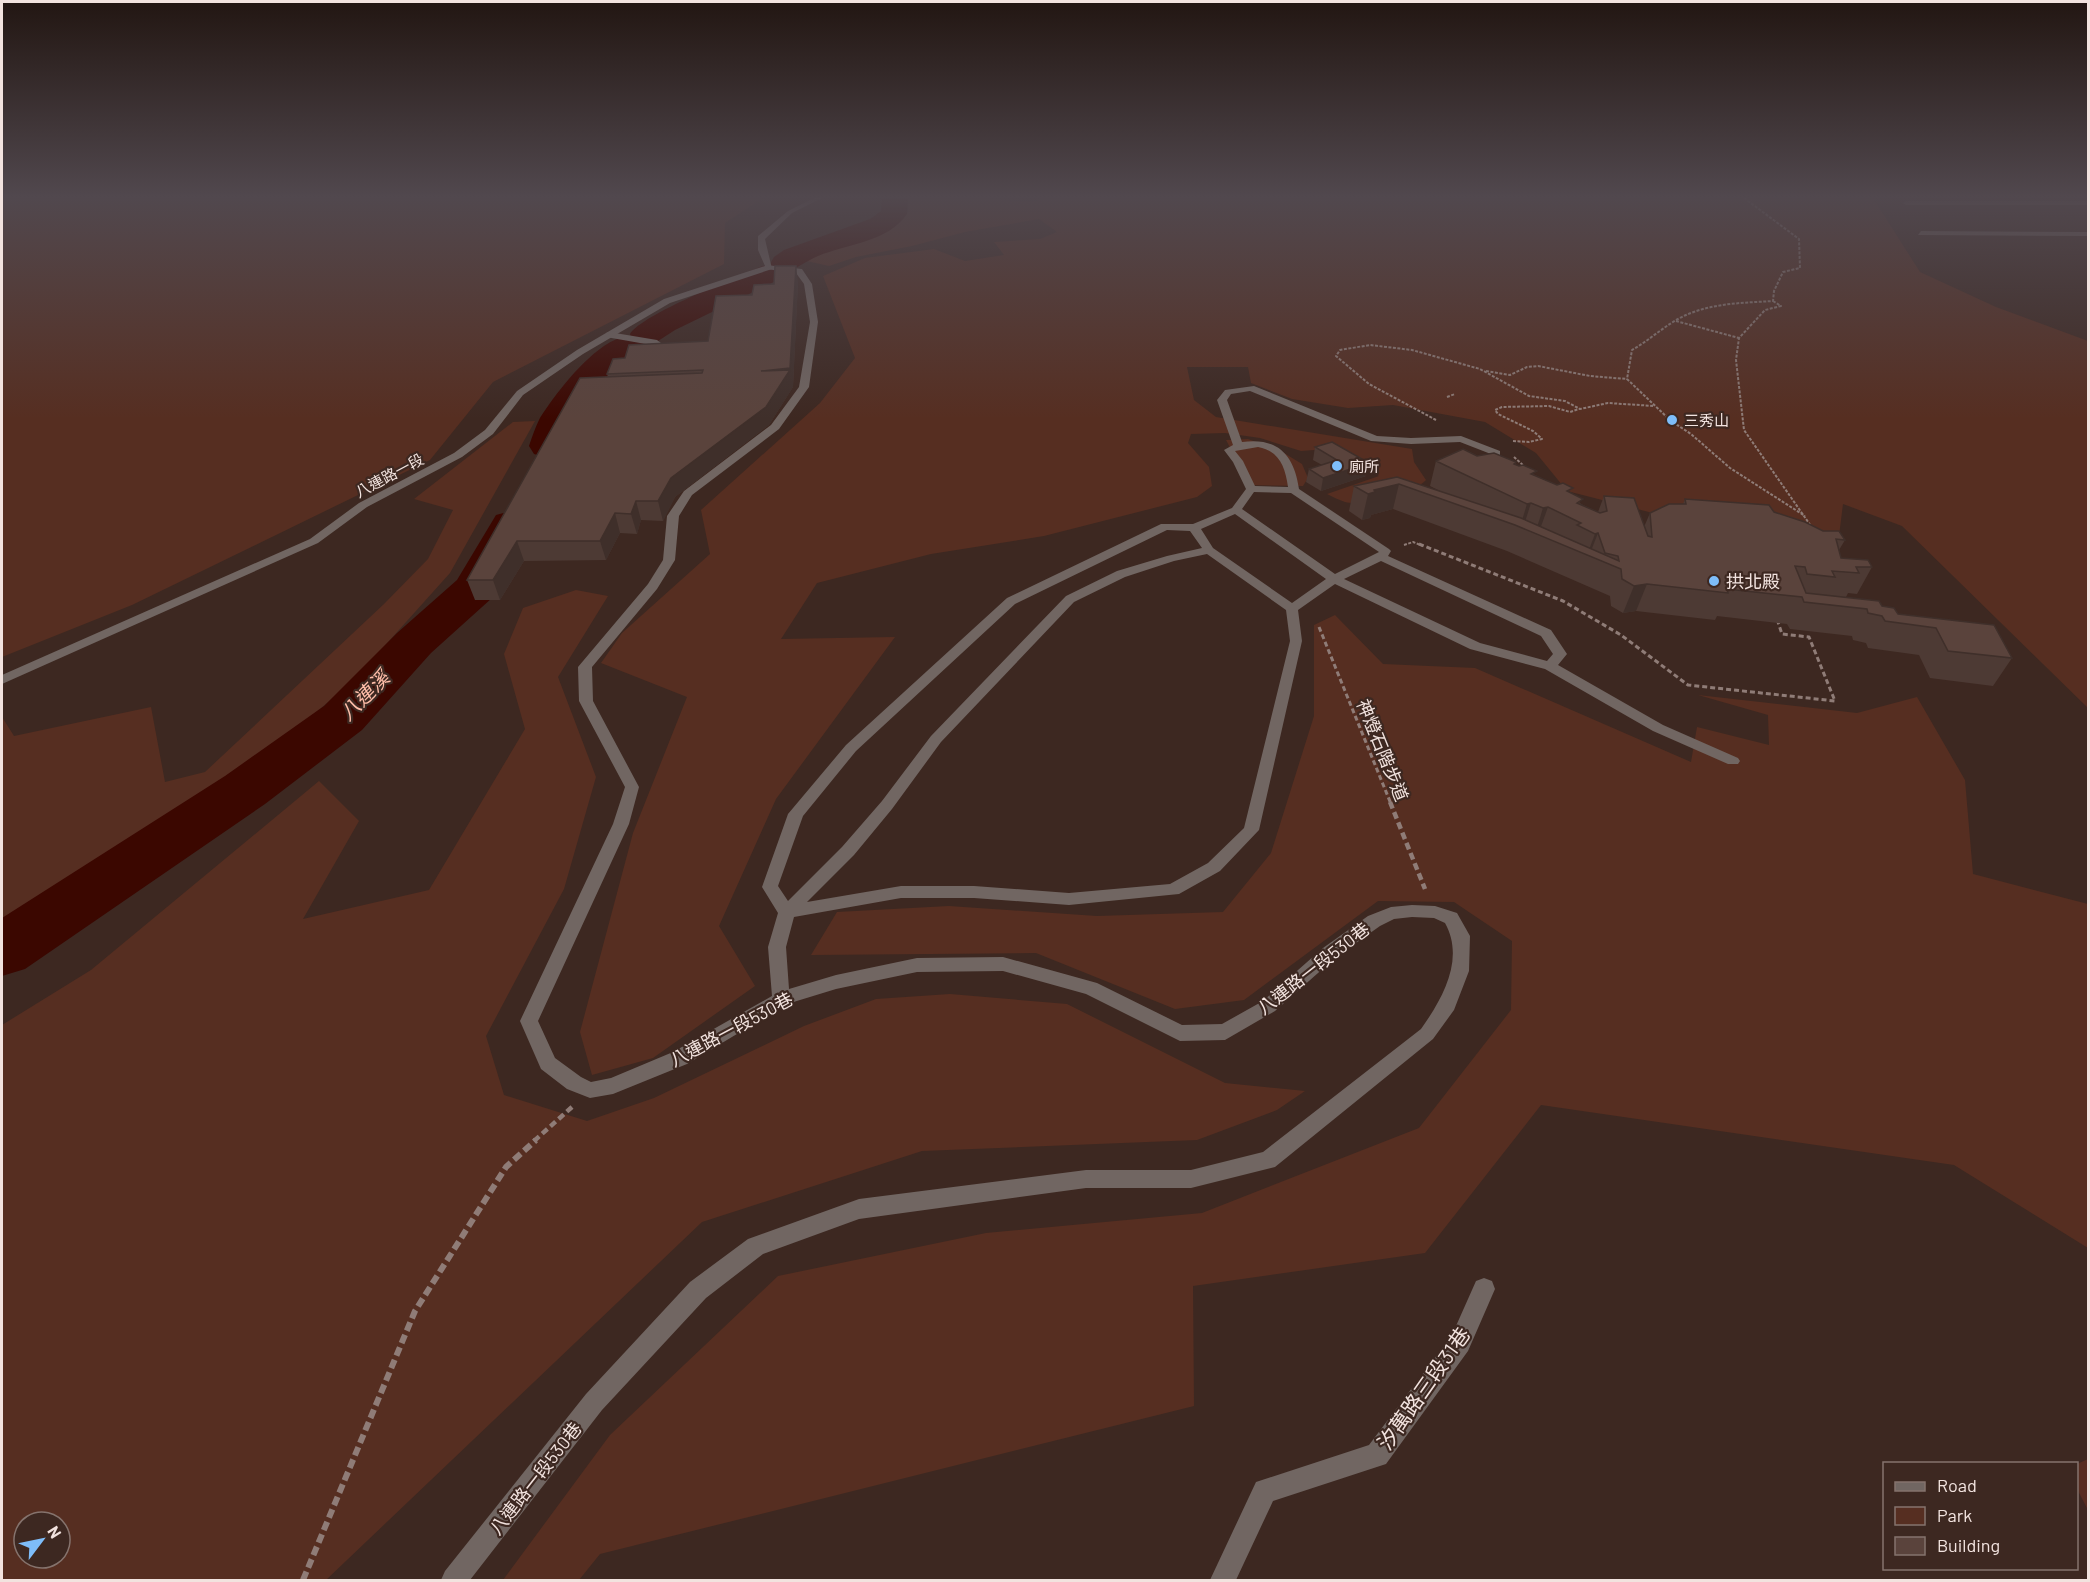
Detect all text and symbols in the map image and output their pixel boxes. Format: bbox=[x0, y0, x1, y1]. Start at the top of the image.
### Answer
place label: 三秀山 bbox=[1684, 411, 1729, 429]
marker: 三秀山 bbox=[1665, 413, 1679, 427]
street label: 八連路一段 bbox=[352, 449, 426, 501]
place label: 廁所 bbox=[1349, 457, 1379, 475]
marker: 廁所 bbox=[1330, 459, 1344, 473]
place label: 拱北殿 bbox=[1726, 570, 1780, 592]
marker: 拱北殿 bbox=[1707, 574, 1721, 588]
water label: 八連溪 bbox=[334, 663, 396, 725]
street label: 神燈石階步道 bbox=[1353, 696, 1413, 804]
street label: 八連路一段530巷 bbox=[1252, 917, 1374, 1019]
street label: 八連路一段530巷 bbox=[665, 987, 797, 1071]
street label: 汐萬路三段31巷 bbox=[1371, 1322, 1475, 1454]
street label: 八連路一段530巷 bbox=[484, 1417, 586, 1539]
legend bbox=[1883, 1462, 2078, 1570]
text: Road bbox=[1937, 1474, 1977, 1496]
text: Park bbox=[1937, 1504, 1972, 1526]
north arrow bbox=[12, 1510, 72, 1570]
text: N bbox=[44, 1522, 66, 1541]
text: Building bbox=[1937, 1534, 2000, 1556]

